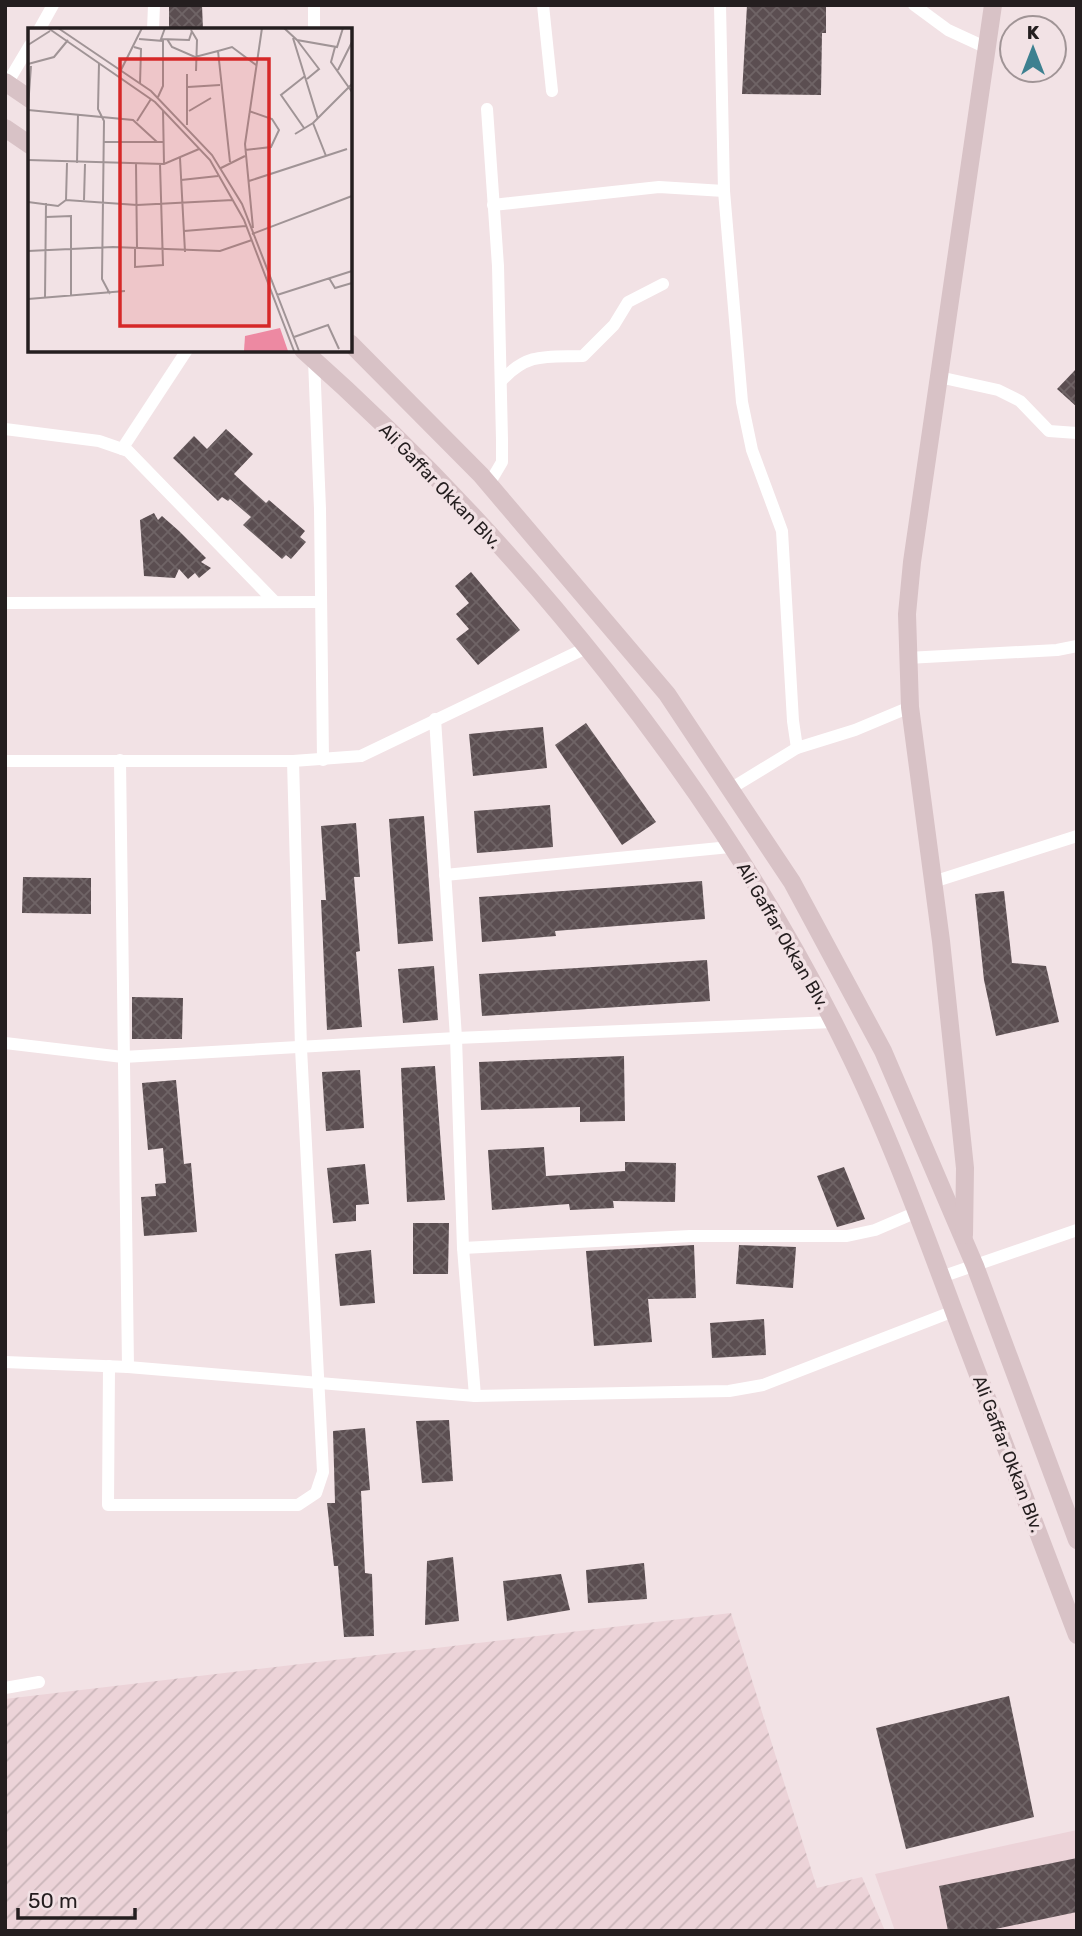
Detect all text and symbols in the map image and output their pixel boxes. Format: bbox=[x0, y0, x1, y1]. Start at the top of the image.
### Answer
north arrow bbox=[998, 14, 1068, 84]
text: K bbox=[1027, 21, 1040, 44]
inset map bbox=[28, 28, 352, 352]
street label: Ali Gaffar Okkan Blv. bbox=[374, 419, 506, 553]
street label: Ali Gaffar Okkan Blv. bbox=[732, 859, 834, 1013]
street label: Ali Gaffar Okkan Blv. bbox=[968, 1372, 1048, 1536]
scale bar bbox=[18, 1876, 135, 1920]
text: 50 m bbox=[28, 1888, 78, 1913]

